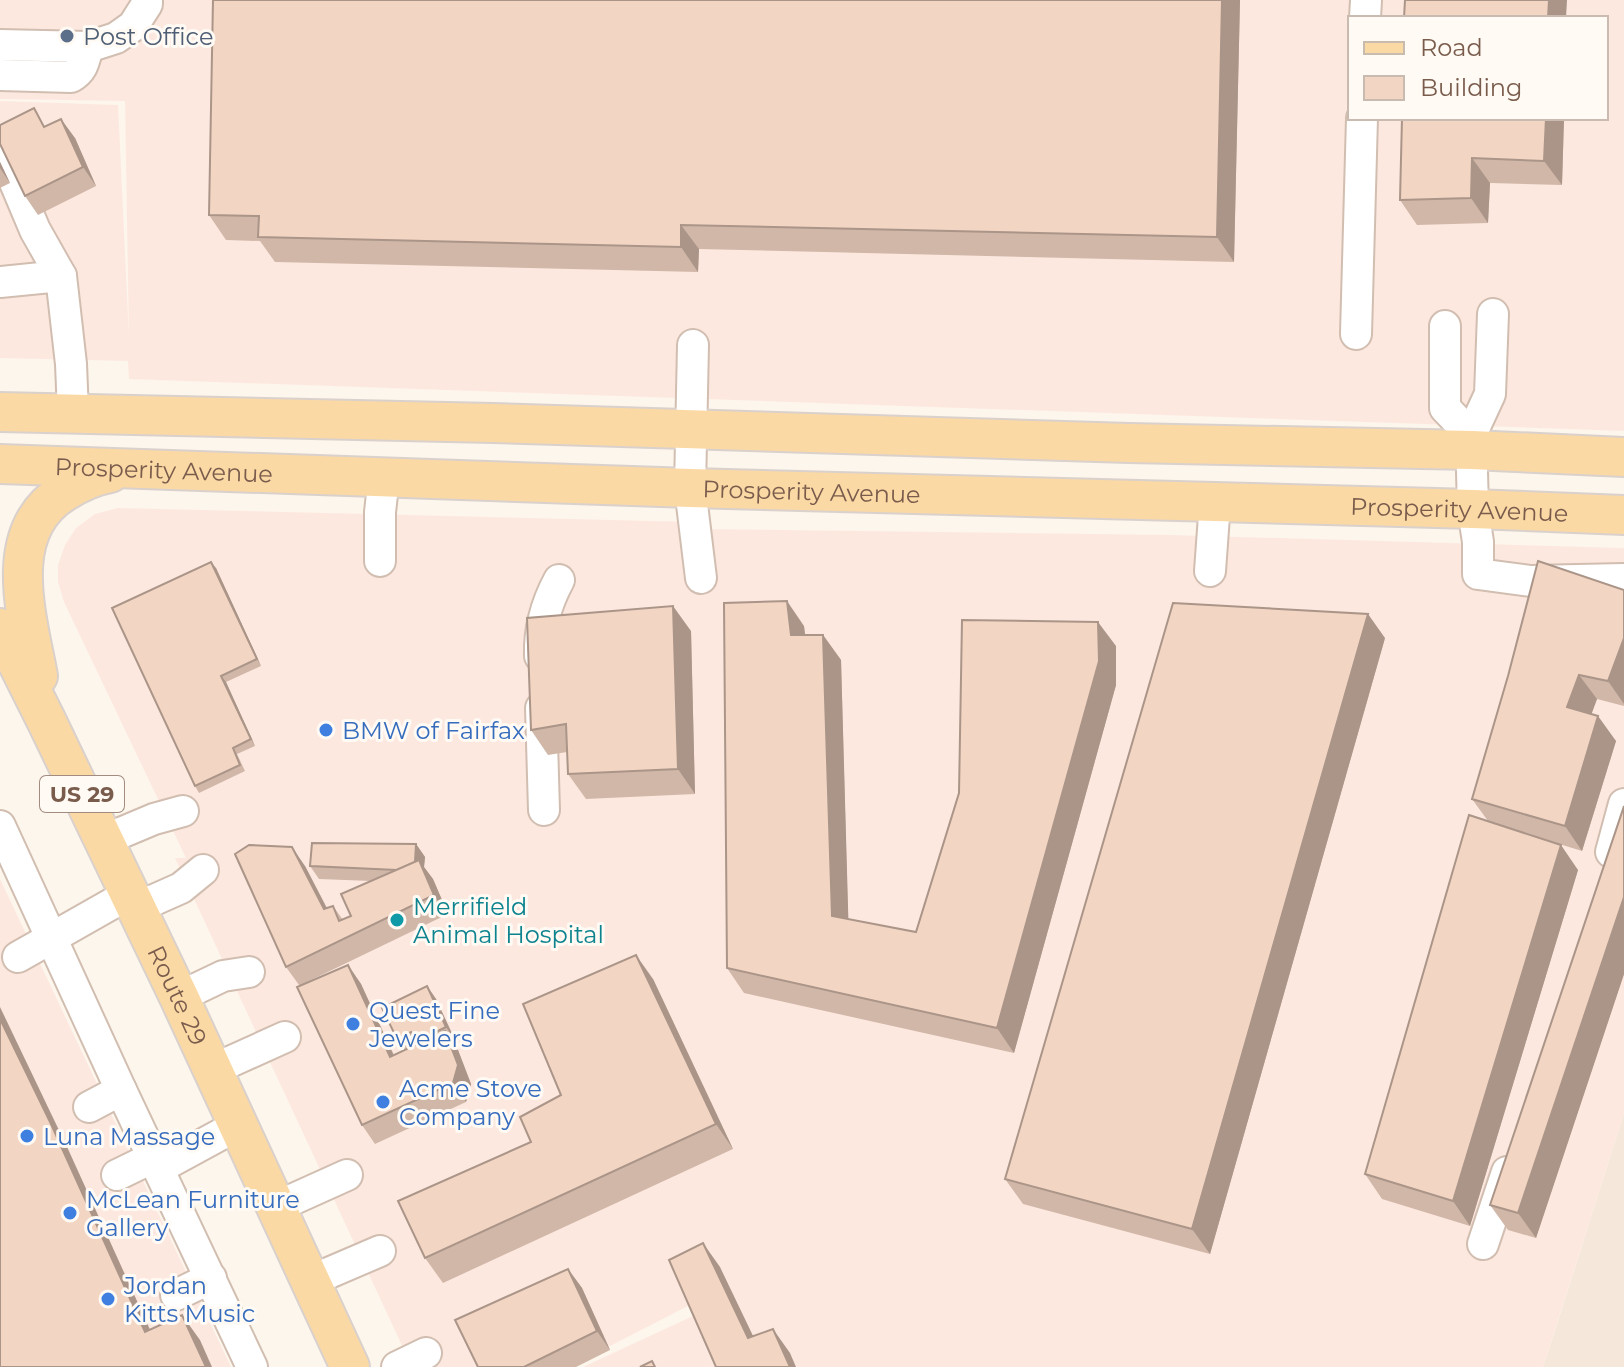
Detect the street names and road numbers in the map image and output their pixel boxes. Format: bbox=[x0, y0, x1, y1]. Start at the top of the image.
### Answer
street label: Prosperity Avenue bbox=[54, 451, 273, 488]
street label: Prosperity Avenue bbox=[702, 474, 921, 509]
street label: Prosperity Avenue bbox=[1350, 491, 1569, 527]
road number: US 29 bbox=[40, 776, 124, 812]
street label: Route 29 bbox=[142, 941, 214, 1050]

